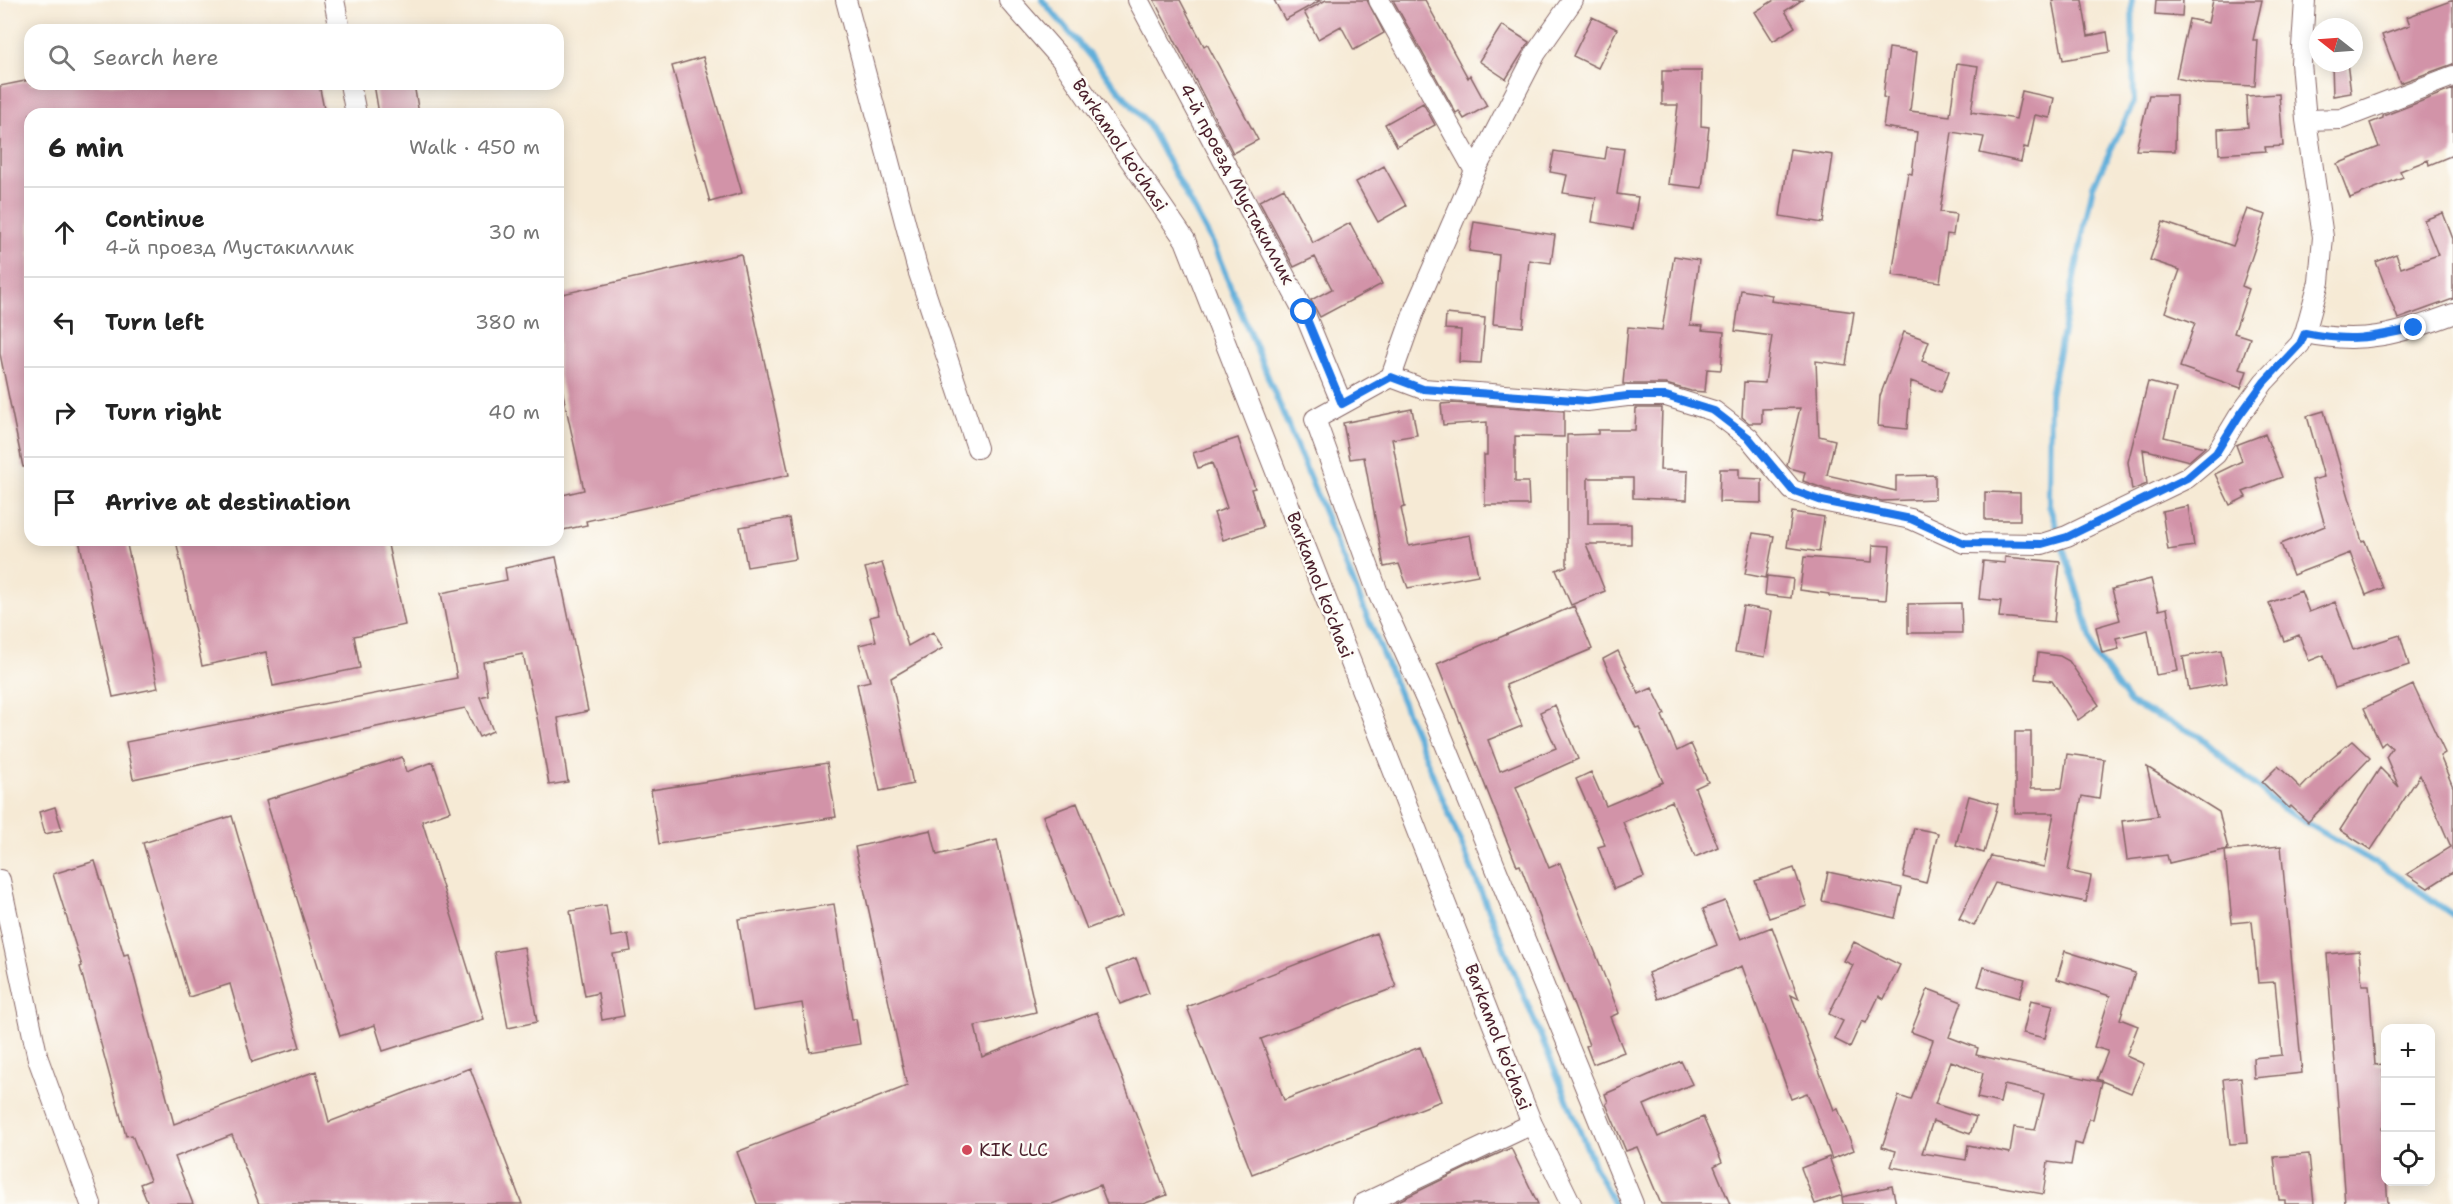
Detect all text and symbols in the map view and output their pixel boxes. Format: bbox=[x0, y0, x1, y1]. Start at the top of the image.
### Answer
north arrow bbox=[2309, 18, 2363, 72]
search box bbox=[24, 24, 564, 90]
icon: search bbox=[45, 41, 78, 74]
text: Search here bbox=[93, 43, 219, 72]
street label: Barkamol ko'chasi bbox=[1067, 74, 1173, 216]
street label: 4-й проезд Мустакиллик bbox=[1174, 79, 1300, 289]
text: 6 min bbox=[48, 130, 124, 165]
text: Walk · 450 m bbox=[409, 134, 540, 160]
text: Continue bbox=[105, 205, 205, 234]
icon: ahead bbox=[48, 216, 81, 249]
text: 30 m bbox=[488, 219, 540, 245]
text: 4-й проезд Мустакиллик bbox=[105, 234, 354, 260]
route start bbox=[1290, 298, 1316, 324]
icon: left bbox=[48, 306, 81, 339]
text: Turn left bbox=[105, 308, 204, 337]
text: 380 m bbox=[475, 309, 540, 335]
route end bbox=[2400, 314, 2426, 340]
icon: right bbox=[48, 396, 81, 429]
text: Turn right bbox=[105, 398, 222, 427]
text: 40 m bbox=[488, 399, 540, 425]
icon: arrive bbox=[48, 486, 81, 519]
text: Arrive at destination bbox=[105, 488, 351, 517]
street label: Barkamol ko'chasi bbox=[1281, 508, 1359, 662]
street label: Barkamol ko'chasi bbox=[1459, 960, 1537, 1114]
map controls bbox=[2381, 1024, 2435, 1186]
button: + bbox=[2381, 1024, 2435, 1078]
button: − bbox=[2381, 1078, 2435, 1132]
button: locate bbox=[2381, 1132, 2435, 1186]
place label: KIK LLC bbox=[979, 1138, 1048, 1162]
marker: KIK LLC bbox=[960, 1143, 974, 1157]

